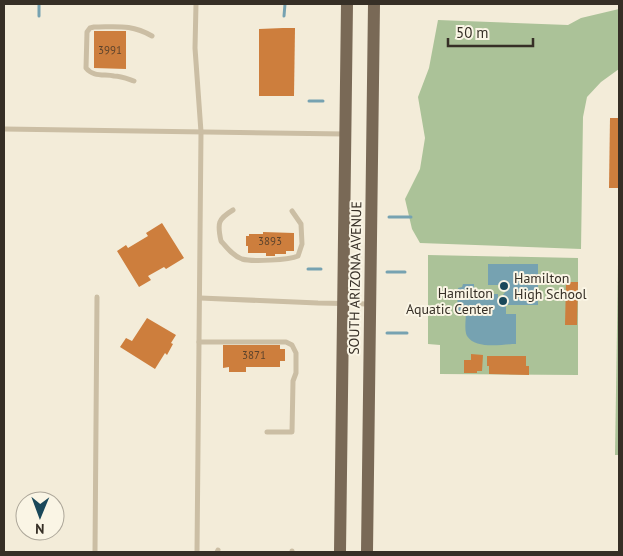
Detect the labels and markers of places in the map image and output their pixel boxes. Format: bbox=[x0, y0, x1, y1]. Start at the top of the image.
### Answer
place label: Hamilton High School bbox=[514, 269, 587, 303]
marker: Hamilton High School bbox=[498, 280, 510, 292]
place label: Hamilton Aquatic Center bbox=[406, 284, 493, 318]
marker: Hamilton Aquatic Center bbox=[497, 295, 509, 307]

